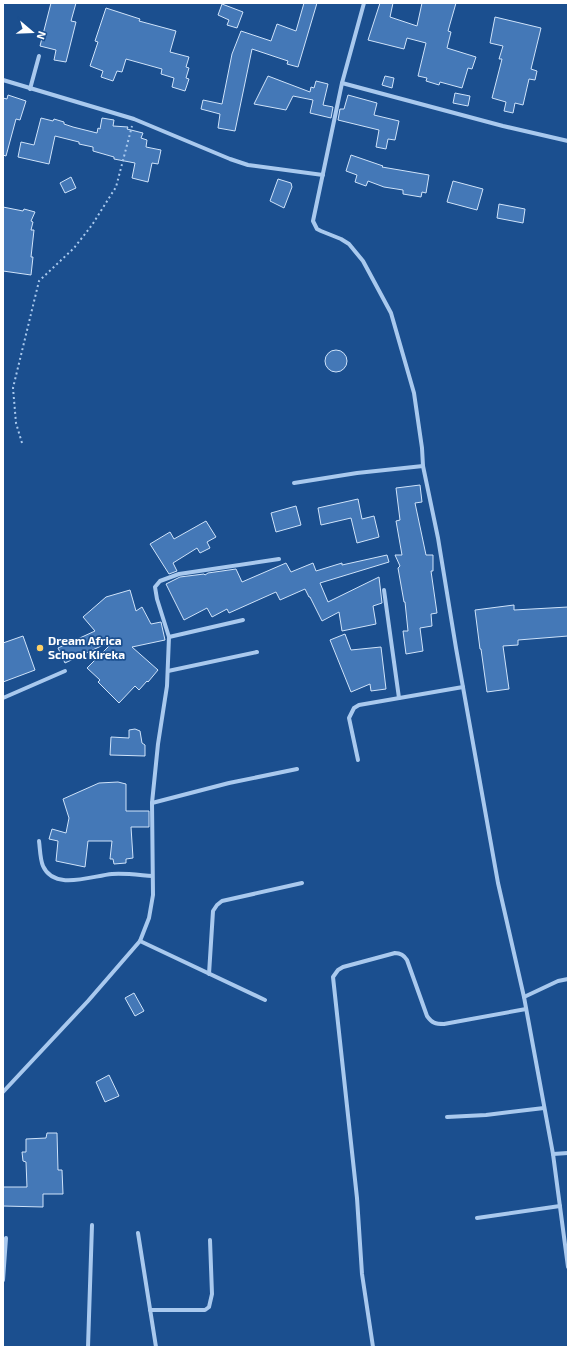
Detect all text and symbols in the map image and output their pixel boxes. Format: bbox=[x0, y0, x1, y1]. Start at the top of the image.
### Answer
north arrow bbox=[12, 12, 52, 52]
text: N bbox=[34, 30, 49, 41]
place label: Dream Africa School Kireka bbox=[48, 633, 125, 661]
marker: Dream Africa School Kireka bbox=[35, 643, 45, 653]

